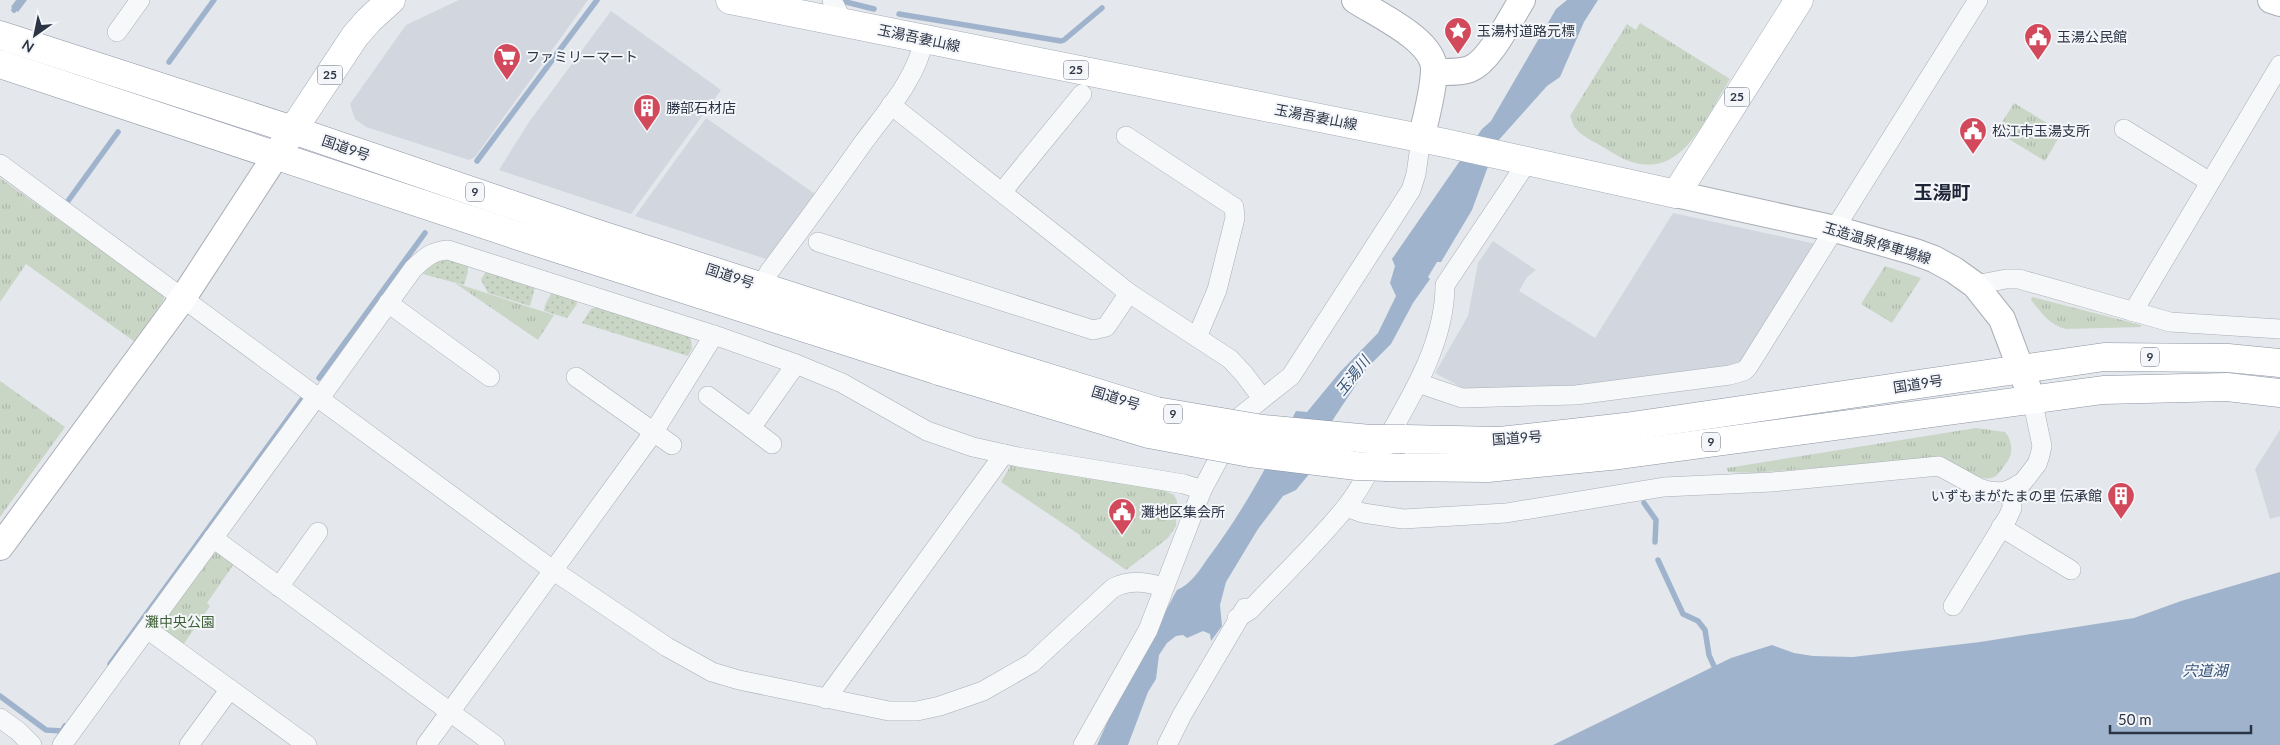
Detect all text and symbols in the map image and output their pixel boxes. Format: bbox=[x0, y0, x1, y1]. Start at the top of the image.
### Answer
north arrow bbox=[10, 10, 60, 60]
place icon: 玉湯村道路元標 bbox=[1443, 16, 1473, 55]
street label: 玉湯吾妻山線 bbox=[876, 20, 962, 55]
place label: 玉湯村道路元標 bbox=[1477, 22, 1575, 39]
public building icon: 玉湯公民館 bbox=[2023, 22, 2053, 61]
place label: 玉湯公民館 bbox=[2057, 28, 2127, 45]
text: N bbox=[18, 36, 37, 56]
supermarket icon: ファミリーマート bbox=[492, 42, 522, 81]
place label: ファミリーマート bbox=[526, 48, 638, 65]
road number: 25 bbox=[1064, 60, 1088, 80]
road number: 25 bbox=[318, 66, 342, 84]
road number: 25 bbox=[1724, 88, 1750, 106]
building icon: 勝部石材店 bbox=[632, 93, 662, 132]
place label: 勝部石材店 bbox=[666, 99, 736, 116]
street label: 玉湯吾妻山線 bbox=[1273, 100, 1359, 133]
public building icon: 松江市玉湯支所 bbox=[1958, 116, 1988, 155]
place label: 松江市玉湯支所 bbox=[1992, 122, 2090, 139]
street label: 国道9号 bbox=[320, 131, 373, 164]
district label: 玉湯町 bbox=[1913, 180, 1971, 203]
road number: 9 bbox=[466, 182, 484, 202]
street label: 玉造温泉停車場線 bbox=[1821, 218, 1933, 267]
street label: 国道9号 bbox=[704, 260, 757, 291]
road number: 9 bbox=[2141, 348, 2159, 367]
water label: 玉湯川 bbox=[1331, 351, 1374, 399]
street label: 国道9号 bbox=[1892, 371, 1944, 396]
street label: 国道9号 bbox=[1090, 382, 1143, 413]
road number: 9 bbox=[1164, 404, 1182, 424]
street label: 国道9号 bbox=[1491, 427, 1543, 448]
road number: 9 bbox=[1702, 432, 1720, 452]
building icon: いずもまがたまの里 伝承館 bbox=[2106, 481, 2136, 520]
place label: いずもまがたまの里 伝承館 bbox=[1931, 487, 2102, 504]
public building icon: 灘地区集会所 bbox=[1107, 497, 1137, 536]
place label: 灘地区集会所 bbox=[1141, 503, 1225, 520]
park label: 灘中央公園 bbox=[145, 613, 215, 630]
water label: 宍道湖 bbox=[2182, 661, 2229, 679]
scale bar bbox=[2110, 702, 2251, 734]
text: 50 m bbox=[2118, 710, 2152, 728]

